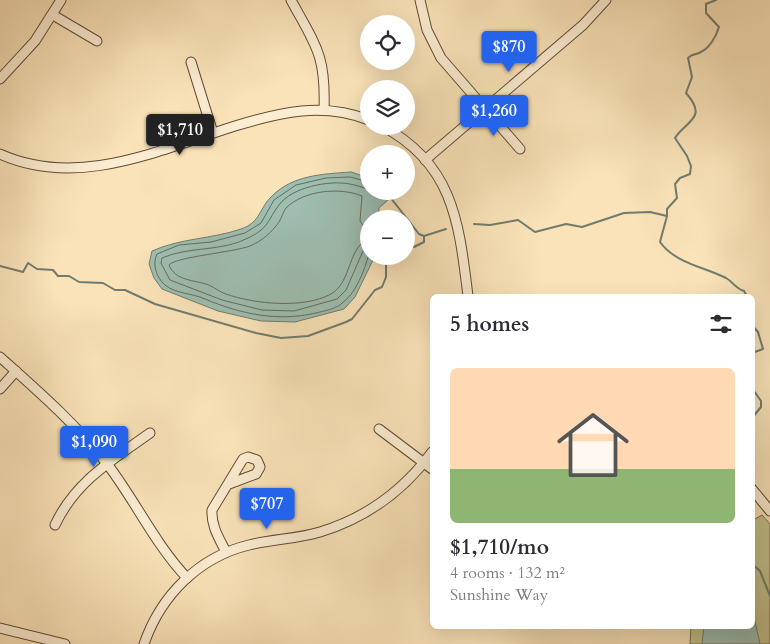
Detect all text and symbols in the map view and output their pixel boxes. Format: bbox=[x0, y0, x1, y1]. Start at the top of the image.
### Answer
map controls bbox=[360, 15, 415, 265]
button: locate bbox=[360, 15, 415, 70]
pin: $870 bbox=[479, 30, 539, 73]
text: $870 bbox=[493, 36, 525, 58]
button: layers bbox=[360, 80, 415, 135]
pin: $1,260 bbox=[453, 94, 535, 137]
text: $1,260 bbox=[471, 100, 517, 122]
pin: $1,710 bbox=[139, 114, 221, 156]
text: $1,710 bbox=[157, 119, 203, 141]
button: + bbox=[360, 145, 415, 200]
button: − bbox=[360, 210, 415, 265]
text: 5 homes bbox=[450, 310, 529, 339]
icon: filters bbox=[707, 310, 735, 338]
icon: home bbox=[548, 400, 638, 490]
pin: $1,090 bbox=[53, 426, 135, 468]
text: $1,090 bbox=[71, 431, 117, 453]
pin: $707 bbox=[237, 488, 297, 530]
text: $707 bbox=[251, 493, 283, 515]
text: $1,710/mo bbox=[450, 533, 549, 562]
text: 4 rooms · 132 m² bbox=[450, 562, 565, 584]
text: Sunshine Way bbox=[450, 584, 548, 606]

